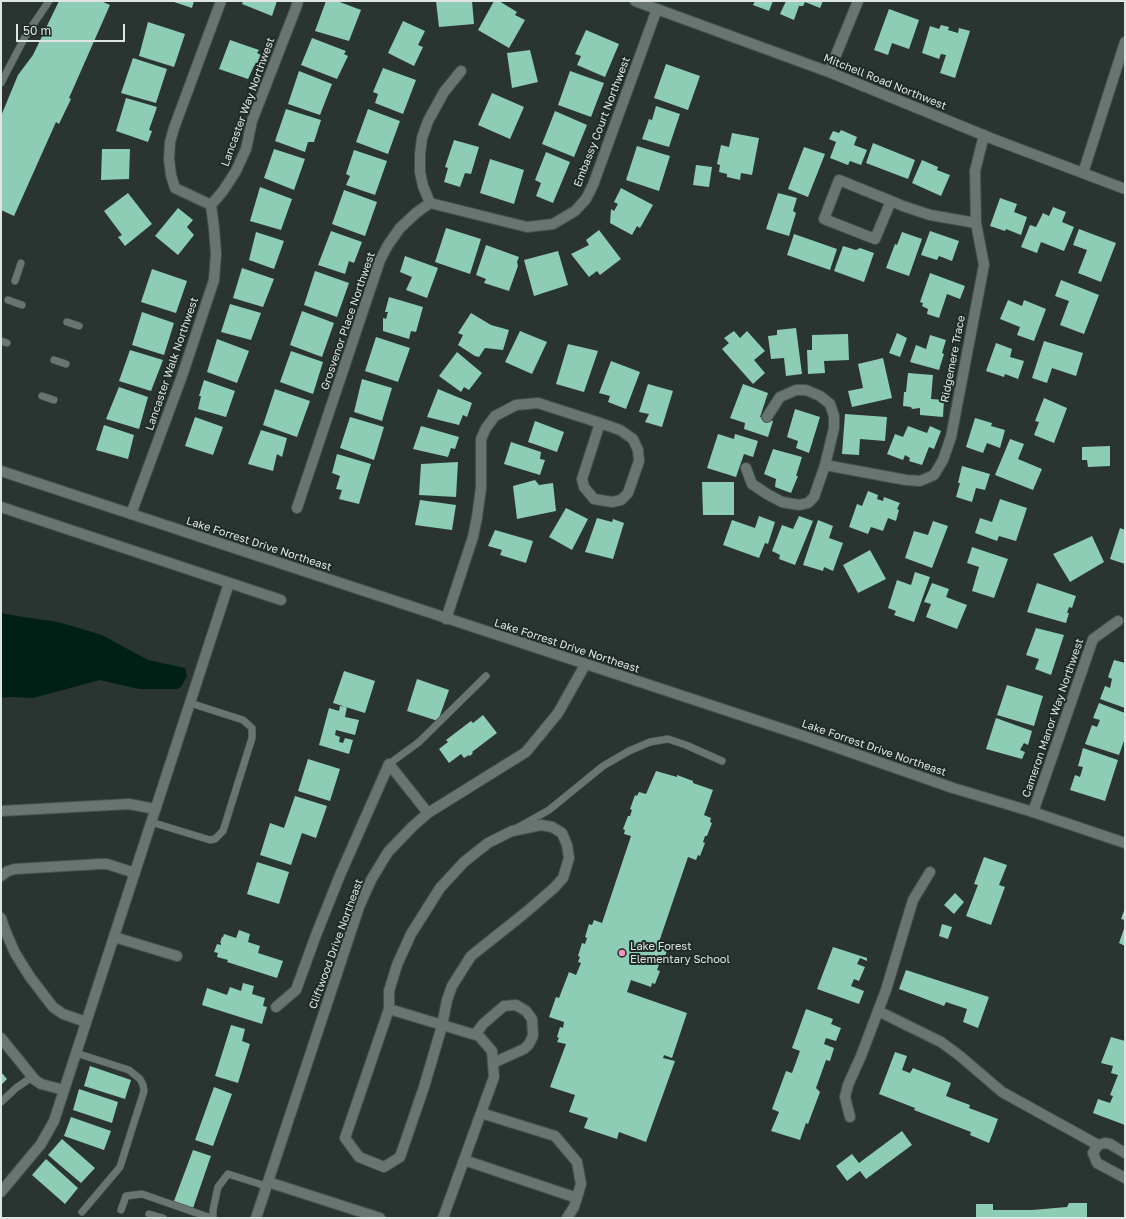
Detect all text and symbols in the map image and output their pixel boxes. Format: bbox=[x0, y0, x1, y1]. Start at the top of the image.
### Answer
scale bar bbox=[18, 16, 127, 42]
text: 50 m bbox=[23, 23, 51, 38]
street label: Lancaster Way Northwest bbox=[219, 36, 277, 168]
street label: Mitchell Road Northwest bbox=[822, 51, 948, 113]
street label: Embassy Court Northwest bbox=[571, 55, 633, 189]
street label: Grosvenor Place Northwest bbox=[318, 250, 378, 392]
street label: Lancaster Walk Northwest bbox=[143, 296, 201, 432]
street label: Ridgemere Trace bbox=[938, 314, 968, 404]
street label: Lake Forrest Drive Northeast bbox=[185, 514, 333, 574]
street label: Lake Forrest Drive Northeast bbox=[493, 616, 641, 676]
street label: Cameron Manor Way Northwest bbox=[1020, 637, 1086, 799]
street label: Lake Forrest Drive Northeast bbox=[800, 717, 948, 779]
street label: Cliftwood Drive Northeast bbox=[306, 877, 366, 1011]
place label: Lake Forest Elementary School bbox=[630, 940, 730, 966]
marker: Lake Forest Elementary School bbox=[617, 948, 627, 958]

